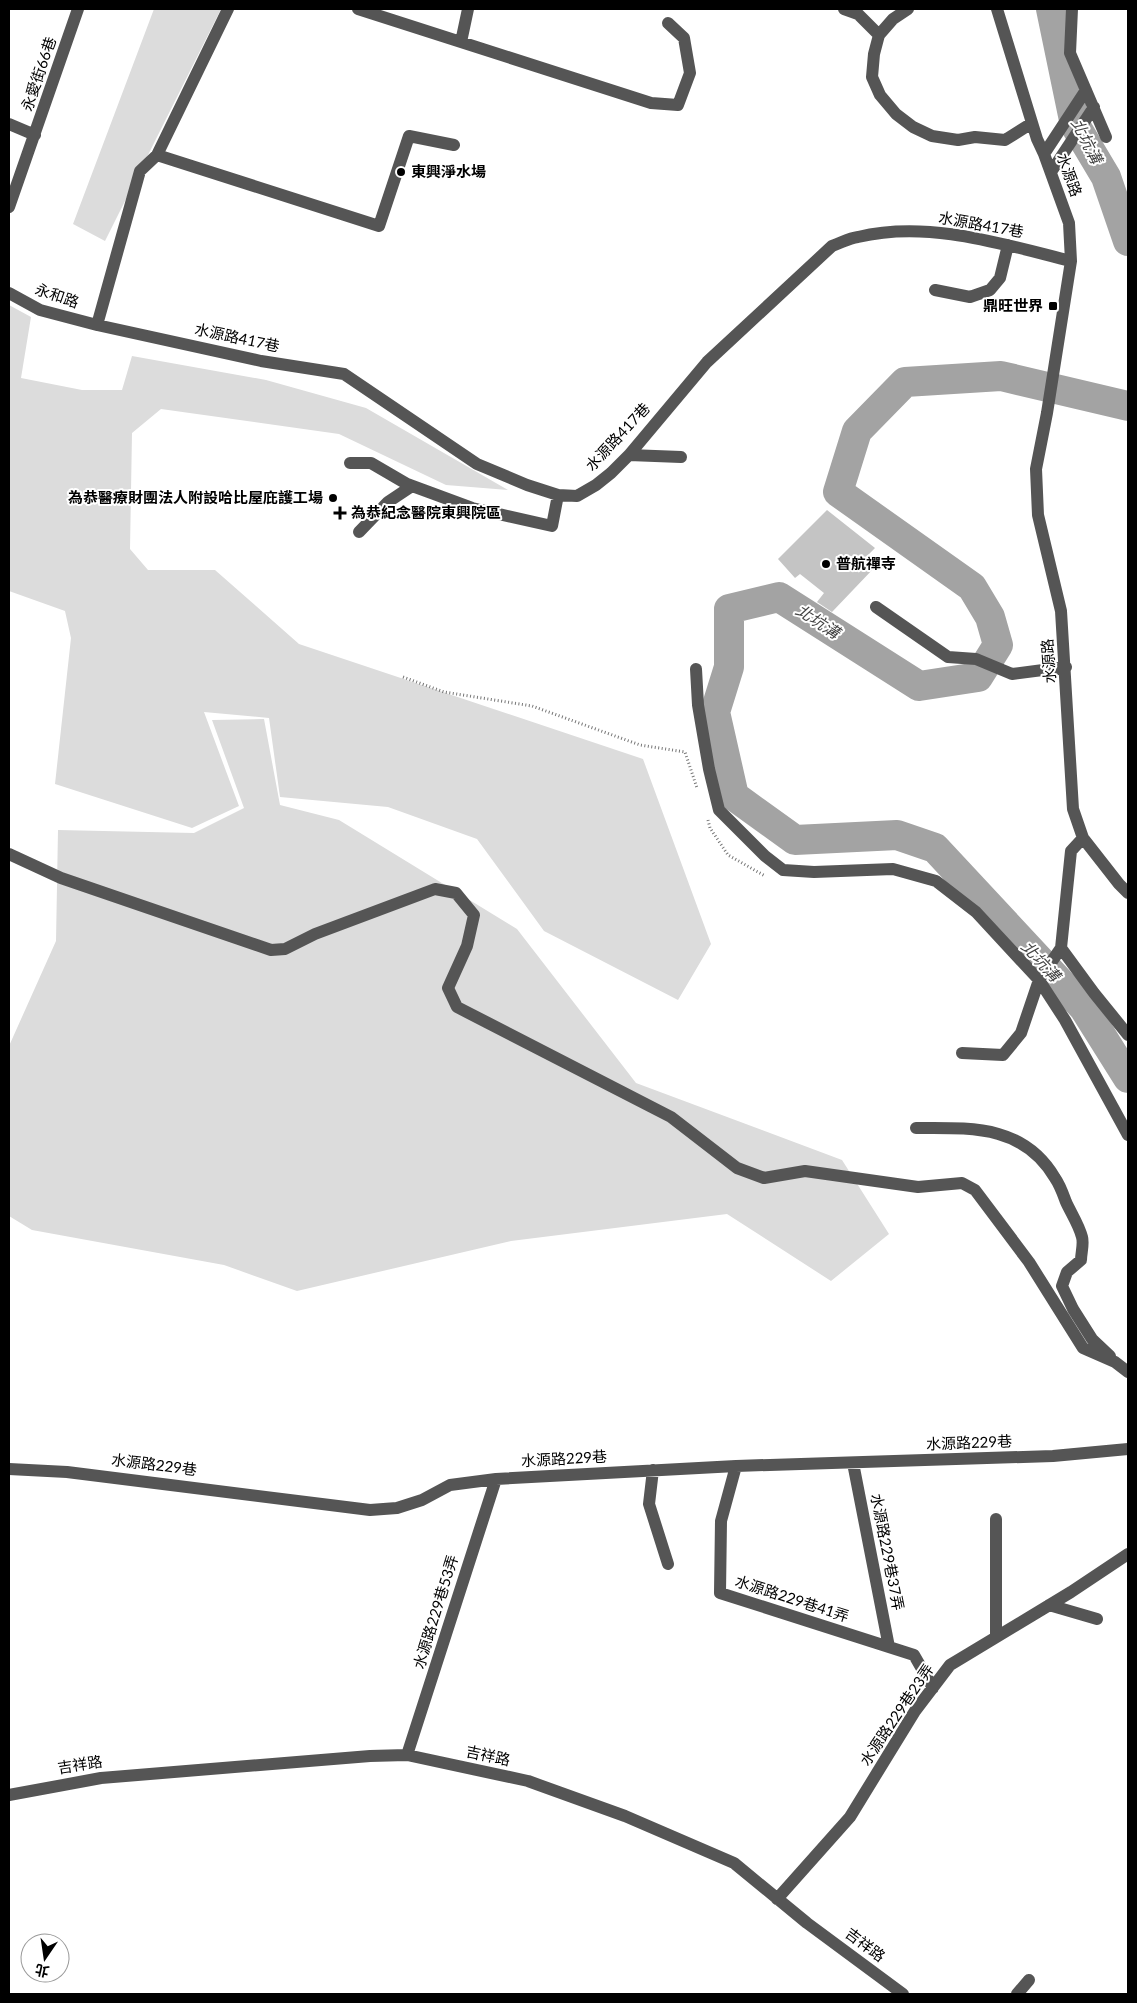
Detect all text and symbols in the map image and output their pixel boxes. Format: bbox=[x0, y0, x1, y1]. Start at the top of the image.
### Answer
street label: 永愛街66巷 bbox=[17, 34, 59, 113]
water label: 北坑溝 bbox=[1068, 115, 1108, 168]
street label: 水源路 bbox=[1054, 150, 1086, 199]
place label: 東興淨水場 bbox=[411, 162, 486, 180]
marker: 東興淨水場 bbox=[395, 166, 407, 178]
street label: 水源路417巷 bbox=[937, 208, 1025, 240]
street label: 永和路 bbox=[33, 279, 82, 311]
place label: 鼎旺世界 bbox=[983, 296, 1043, 314]
marker: 鼎旺世界 bbox=[1047, 300, 1059, 312]
street label: 水源路417巷 bbox=[193, 319, 281, 355]
street label: 水源路417巷 bbox=[581, 399, 653, 474]
place label: 為恭醫療財團法人附設哈比屋庇護工場 bbox=[68, 488, 323, 506]
marker: 為恭醫療財團法人附設哈比屋庇護工場 bbox=[327, 492, 339, 504]
place label: 為恭紀念醫院東興院區 bbox=[351, 503, 501, 521]
marker: 為恭紀念醫院東興院區 bbox=[333, 506, 347, 520]
place label: 普航禪寺 bbox=[836, 554, 896, 572]
marker: 普航禪寺 bbox=[820, 558, 832, 570]
water label: 北坑溝 bbox=[793, 600, 845, 643]
street label: 水源路 bbox=[1037, 638, 1059, 684]
water label: 北坑溝 bbox=[1018, 937, 1066, 986]
street label: 水源路229巷 bbox=[926, 1432, 1012, 1452]
street label: 水源路229巷 bbox=[520, 1447, 607, 1469]
street label: 水源路229巷 bbox=[110, 1450, 198, 1478]
street label: 水源路229巷37弄 bbox=[868, 1492, 908, 1612]
street label: 水源路229巷53弄 bbox=[409, 1552, 461, 1671]
street label: 水源路229巷41弄 bbox=[733, 1571, 851, 1625]
street label: 水源路229巷23弄 bbox=[856, 1660, 937, 1769]
street label: 吉祥路 bbox=[464, 1742, 512, 1769]
street label: 吉祥路 bbox=[56, 1752, 103, 1776]
street label: 吉祥路 bbox=[842, 1923, 889, 1965]
north arrow bbox=[20, 1933, 70, 1983]
text: 北 bbox=[33, 1961, 51, 1981]

